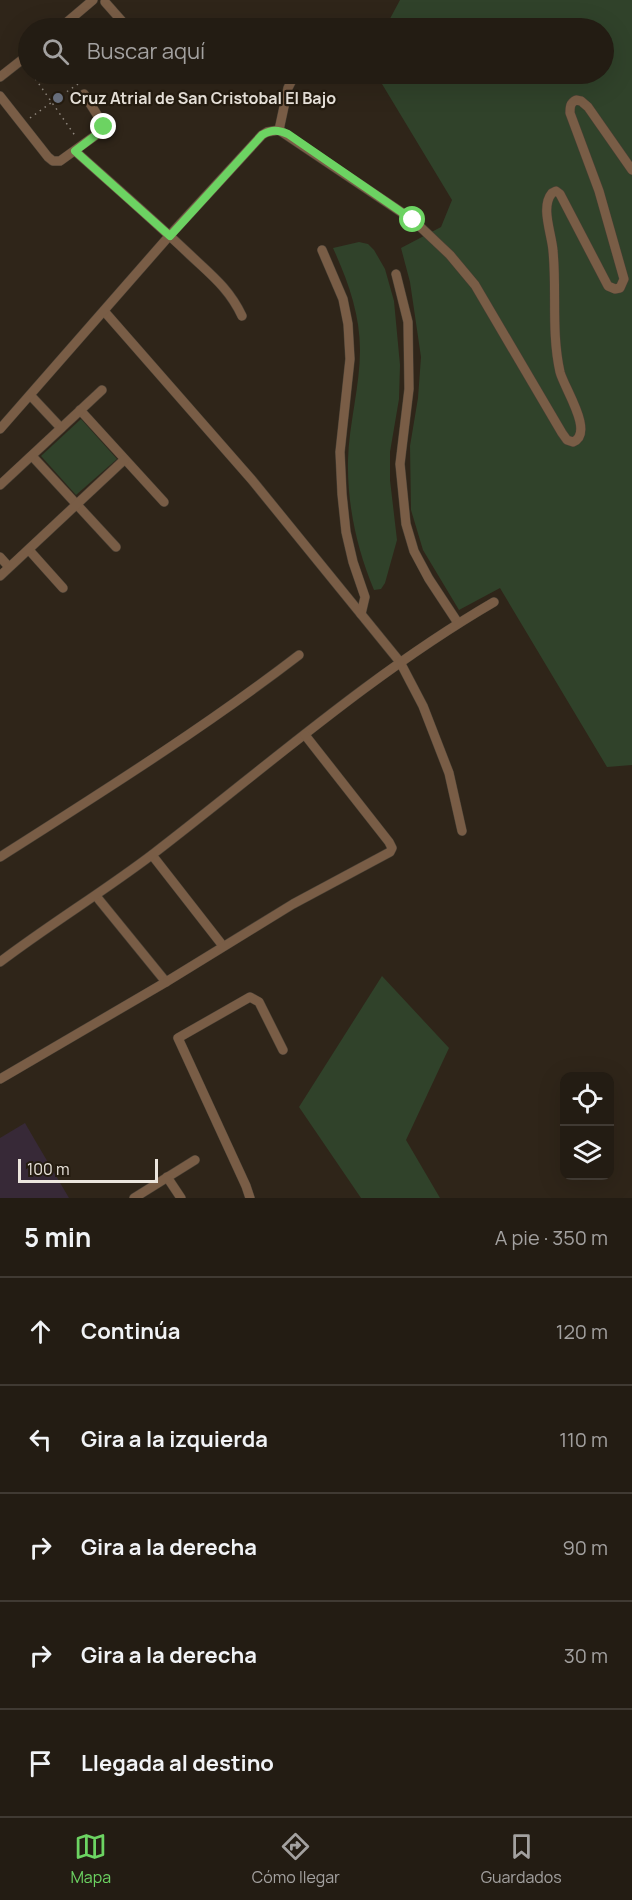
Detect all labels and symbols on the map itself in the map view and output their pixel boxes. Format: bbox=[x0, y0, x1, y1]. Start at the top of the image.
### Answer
place label: Cruz Atrial de San Cristobal El Bajo bbox=[70, 87, 336, 109]
marker: Cruz Atrial de San Cristobal El Bajo bbox=[51, 91, 65, 105]
route end bbox=[90, 113, 116, 139]
route start bbox=[399, 206, 425, 232]
scale bar bbox=[18, 1156, 158, 1184]

